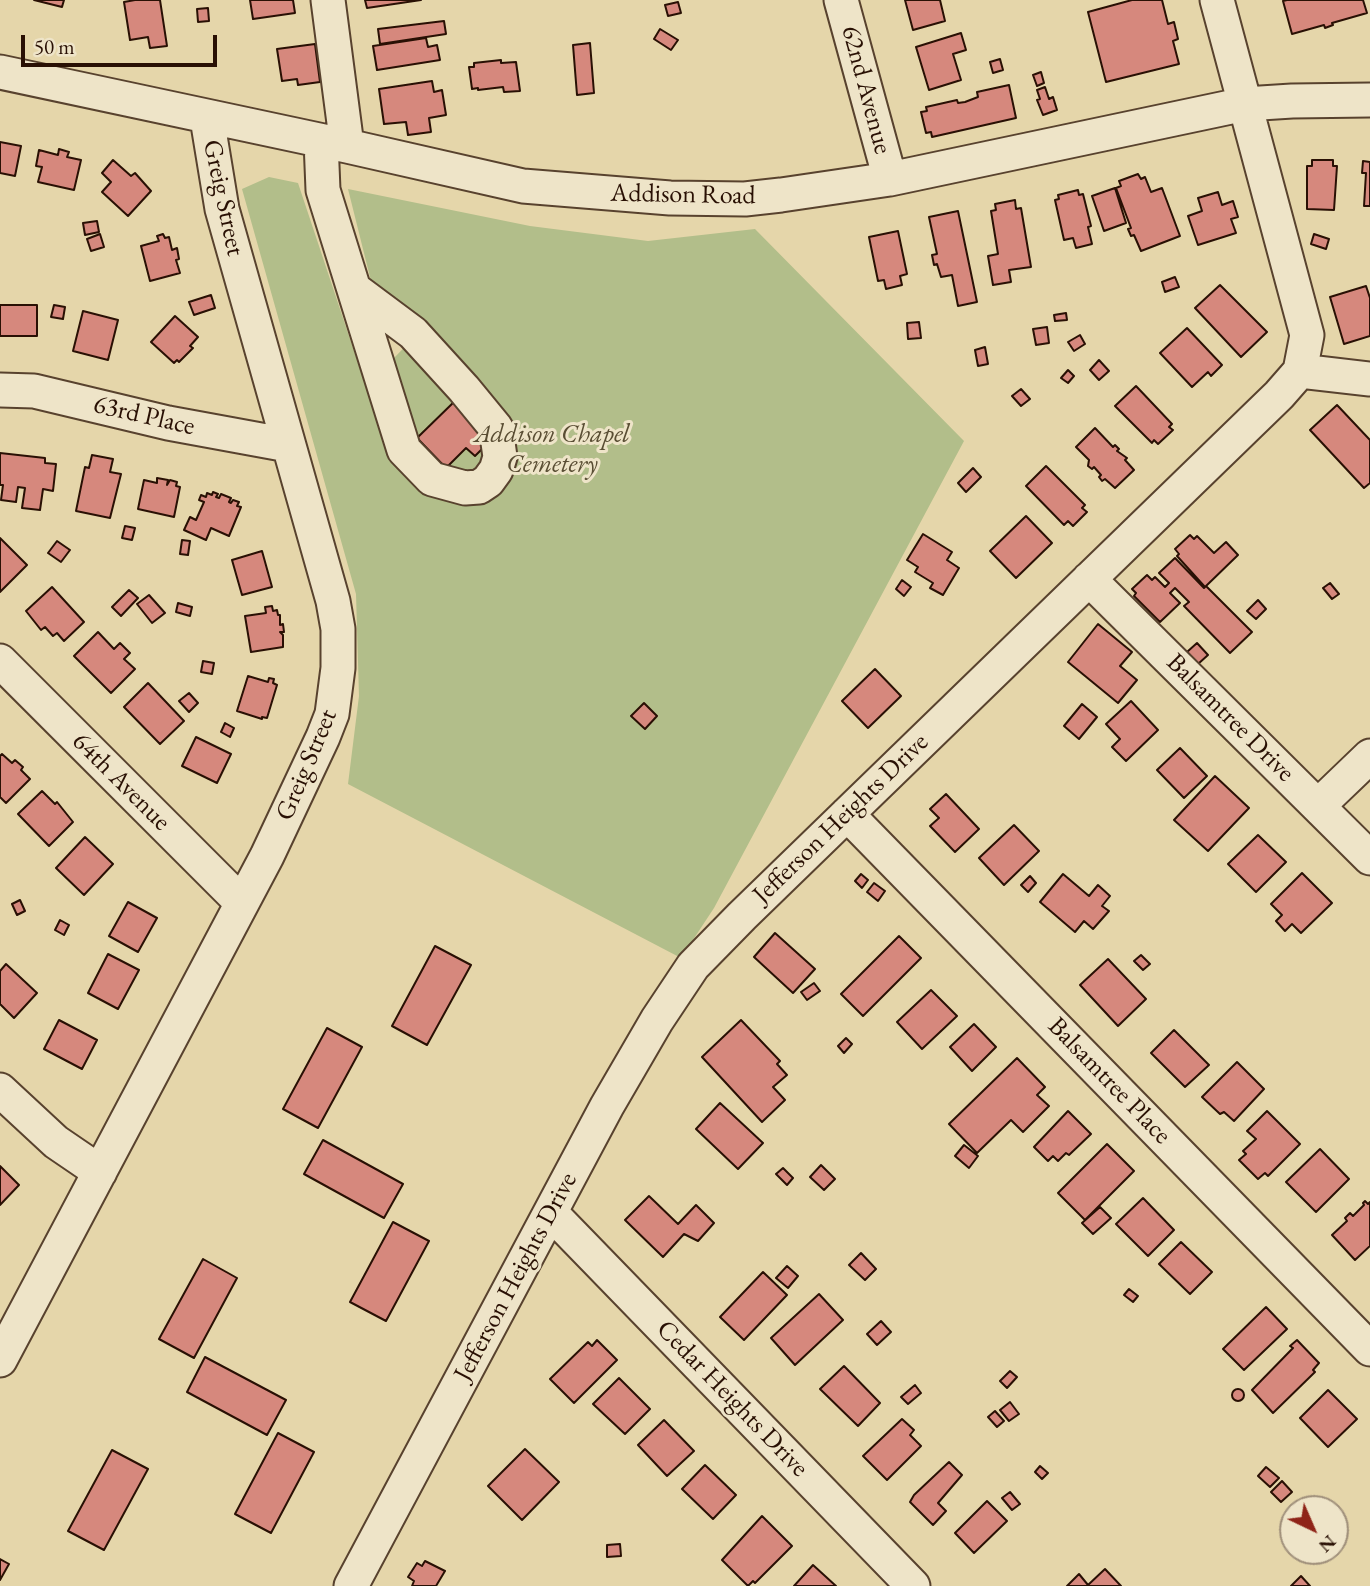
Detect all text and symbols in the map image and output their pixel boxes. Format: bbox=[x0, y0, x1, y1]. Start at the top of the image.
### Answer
scale bar bbox=[24, 21, 220, 65]
street label: 62nd Avenue bbox=[834, 22, 898, 158]
text: 50 m bbox=[34, 33, 75, 60]
street label: Greig Street bbox=[195, 137, 251, 259]
street label: Addison Road bbox=[610, 178, 756, 212]
street label: 63rd Place bbox=[90, 389, 198, 443]
park label: Addison Chapel Cemetery bbox=[474, 419, 630, 480]
street label: Balsamtree Drive bbox=[1159, 647, 1301, 789]
street label: Greig Street bbox=[270, 705, 344, 825]
street label: 64th Avenue bbox=[65, 726, 177, 838]
street label: Jefferson Heights Drive bbox=[747, 727, 935, 911]
street label: Balsamtree Place bbox=[1041, 1011, 1177, 1151]
street label: Jefferson Heights Drive bbox=[448, 1167, 584, 1387]
street label: Cedar Heights Drive bbox=[649, 1314, 815, 1484]
north arrow bbox=[1279, 1495, 1349, 1565]
text: N bbox=[1313, 1530, 1342, 1558]

